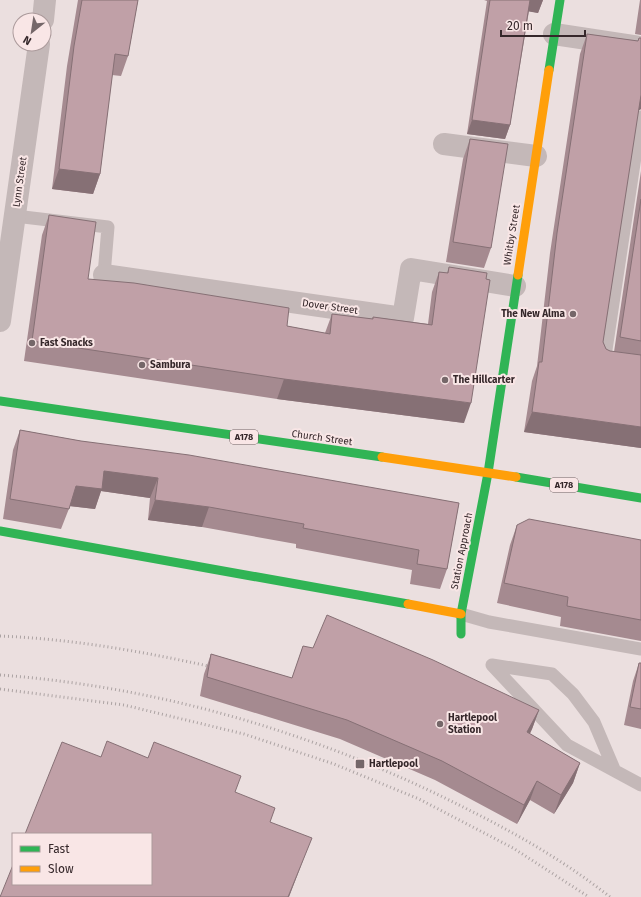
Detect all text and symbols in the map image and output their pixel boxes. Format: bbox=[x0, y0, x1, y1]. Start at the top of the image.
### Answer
north arrow bbox=[12, 12, 52, 52]
scale bar bbox=[501, 12, 585, 38]
text: 20 m bbox=[507, 19, 533, 33]
text: N bbox=[21, 33, 34, 48]
street label: Lynn Street bbox=[11, 156, 30, 208]
street label: Whitby Street bbox=[501, 203, 523, 266]
street label: Dover Street bbox=[301, 297, 359, 317]
place label: The New Alma bbox=[501, 308, 566, 320]
marker: The New Alma bbox=[568, 309, 578, 319]
place label: Fast Snacks bbox=[40, 337, 93, 349]
marker: Fast Snacks bbox=[27, 338, 37, 348]
place label: Sambura bbox=[150, 359, 191, 371]
marker: Sambura bbox=[137, 360, 147, 370]
place label: The Hillcarter bbox=[453, 374, 516, 386]
marker: The Hillcarter bbox=[440, 375, 450, 385]
street label: Church Street bbox=[291, 428, 353, 448]
road number: A178 bbox=[230, 430, 258, 444]
road number: A178 bbox=[550, 478, 578, 492]
street label: Station Approach bbox=[449, 511, 475, 591]
place label: Hartlepool Station bbox=[448, 712, 497, 736]
marker: Hartlepool Station bbox=[435, 719, 445, 729]
marker: Hartlepool bbox=[354, 758, 366, 770]
place label: Hartlepool bbox=[369, 758, 418, 770]
legend bbox=[12, 833, 152, 885]
text: Fast bbox=[48, 842, 70, 856]
text: Slow bbox=[48, 862, 74, 876]

